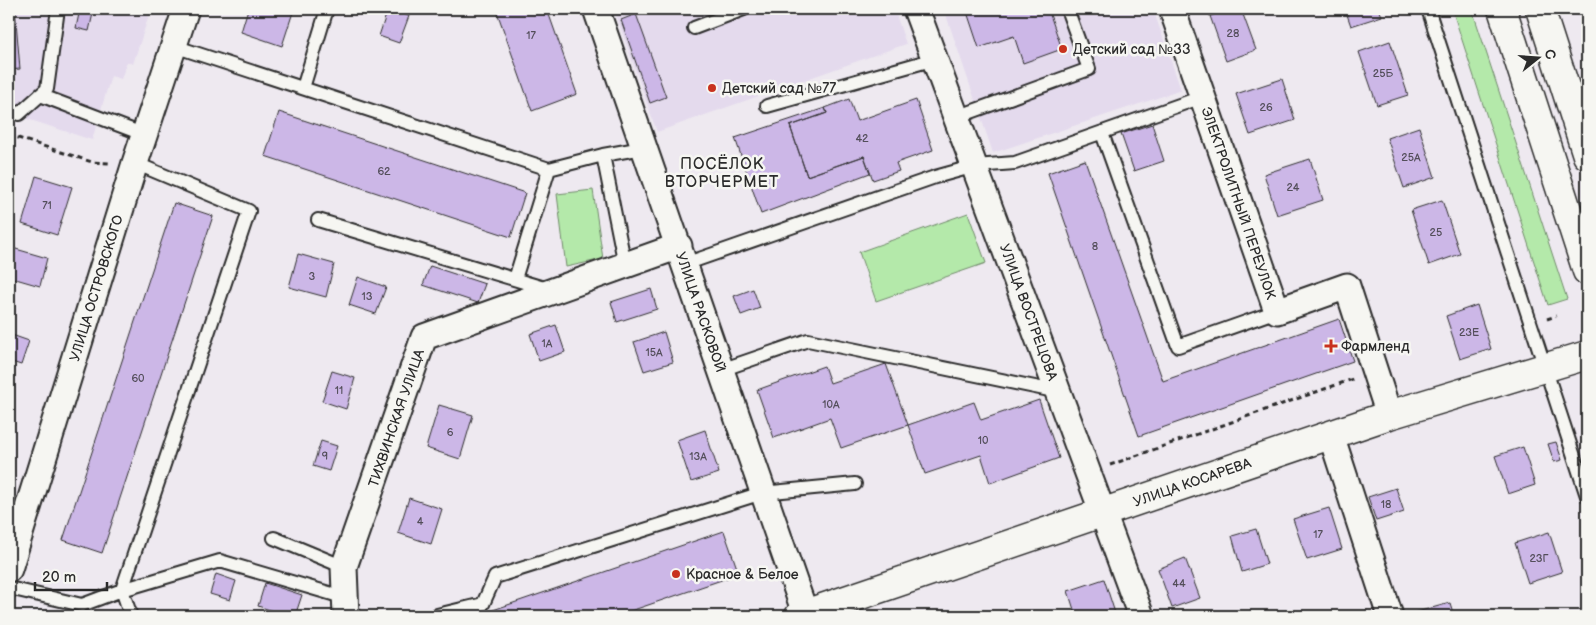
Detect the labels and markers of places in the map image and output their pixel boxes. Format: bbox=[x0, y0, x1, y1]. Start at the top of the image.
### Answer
place label: Детский сад №33 bbox=[1073, 41, 1191, 58]
marker: Детский сад №33 bbox=[1057, 43, 1069, 55]
place label: Детский сад №77 bbox=[722, 80, 836, 97]
marker: Детский сад №77 bbox=[706, 82, 718, 94]
place label: Фармленд bbox=[1341, 338, 1410, 355]
marker: Фармленд bbox=[1325, 340, 1337, 352]
place label: Красное & Белое bbox=[686, 566, 799, 583]
marker: Красное & Белое bbox=[670, 568, 682, 580]

